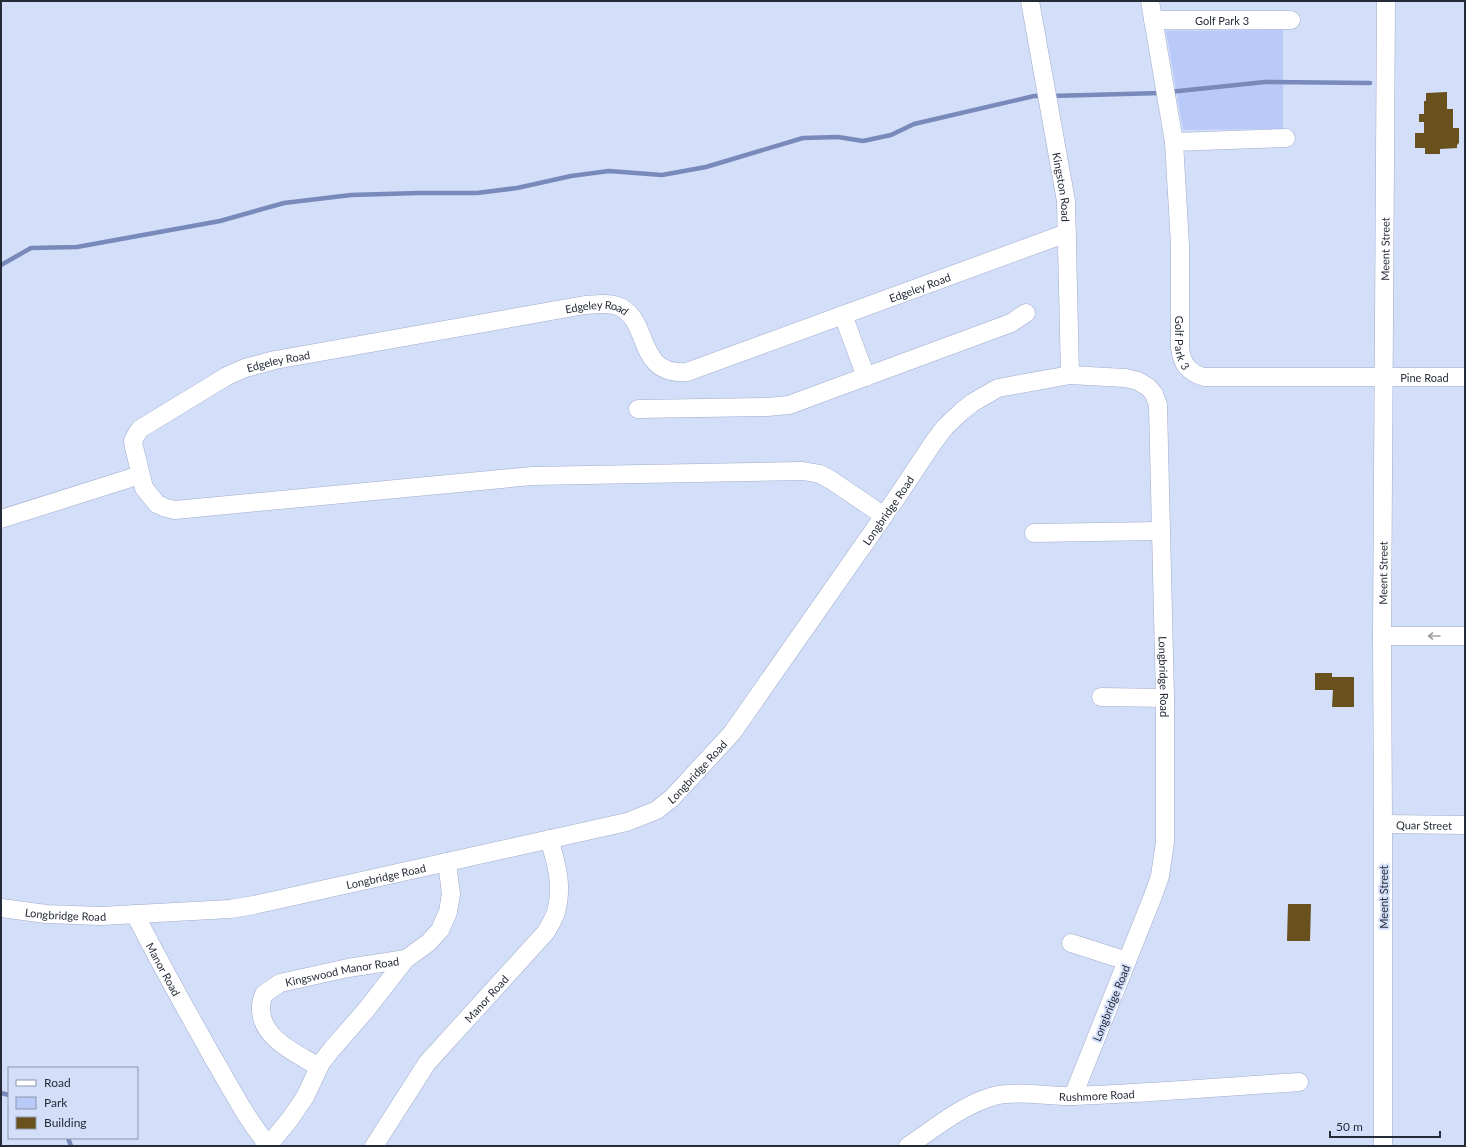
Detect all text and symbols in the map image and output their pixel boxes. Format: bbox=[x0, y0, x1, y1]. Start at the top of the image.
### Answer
street label: Golf Park 3 bbox=[1195, 14, 1249, 27]
street label: Kingston Road bbox=[1051, 151, 1073, 222]
street label: Meent Street bbox=[1378, 217, 1391, 281]
street label: Edgeley Road bbox=[887, 270, 952, 304]
street label: Edgeley Road bbox=[564, 297, 632, 317]
street label: Golf Park 3 bbox=[1173, 316, 1193, 372]
street label: Edgeley Road bbox=[245, 347, 311, 374]
street label: Pine Road bbox=[1400, 371, 1449, 384]
street label: Longbridge Road bbox=[859, 473, 916, 547]
street label: Meent Street bbox=[1376, 541, 1389, 605]
one-way arrow bbox=[1428, 632, 1441, 640]
street label: Longbridge Road bbox=[1157, 636, 1172, 717]
street label: Longbridge Road bbox=[665, 737, 729, 806]
street label: Quar Street bbox=[1396, 818, 1452, 831]
street label: Longbridge Road bbox=[345, 861, 427, 891]
street label: Meent Street bbox=[1377, 865, 1390, 929]
street label: Longbridge Road bbox=[24, 905, 106, 923]
street label: Manor Road bbox=[144, 940, 184, 998]
street label: Kingswood Manor Road bbox=[284, 954, 400, 988]
street label: Longbridge Road bbox=[1090, 963, 1132, 1043]
street label: Manor Road bbox=[461, 972, 510, 1024]
legend bbox=[8, 1067, 138, 1139]
text: Road bbox=[44, 1075, 71, 1090]
street label: Rushmore Road bbox=[1059, 1087, 1135, 1103]
text: Park bbox=[44, 1095, 68, 1110]
scale bar bbox=[1330, 1113, 1440, 1139]
text: Building bbox=[44, 1115, 87, 1130]
text: 50 m bbox=[1336, 1119, 1363, 1134]

